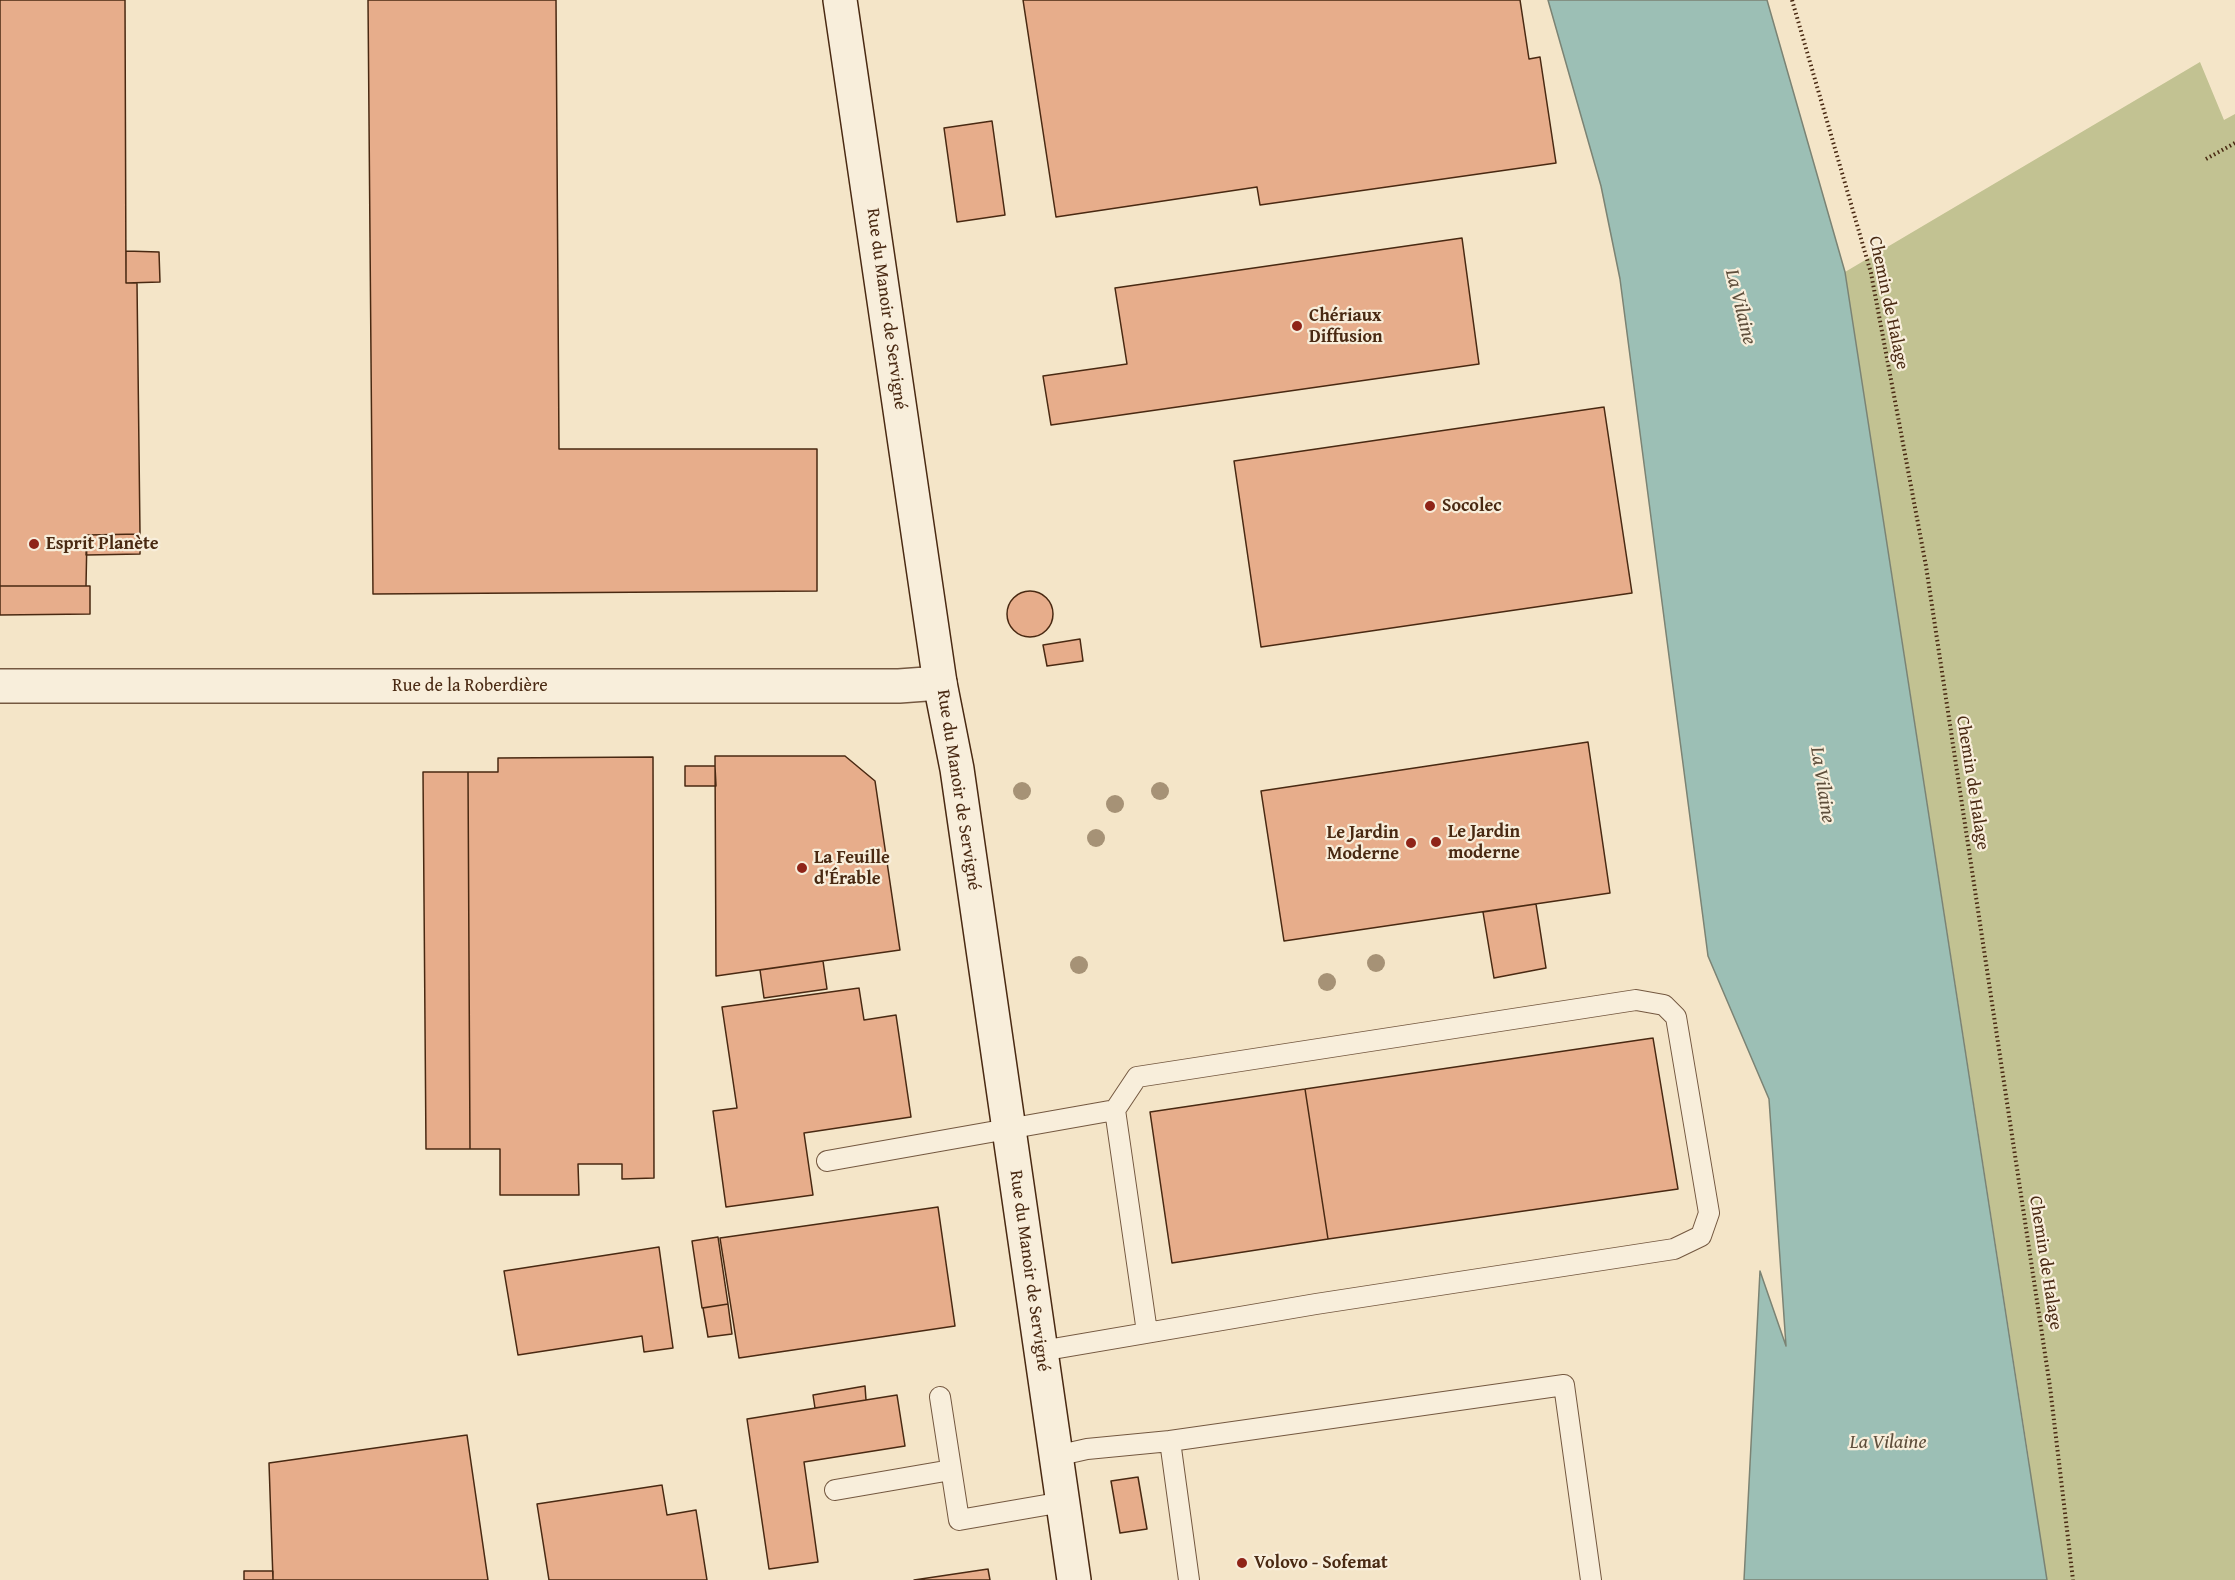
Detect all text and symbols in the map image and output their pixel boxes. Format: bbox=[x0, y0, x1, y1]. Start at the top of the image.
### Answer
street label: Rue du Manoir de Servigné bbox=[861, 207, 911, 411]
street label: Chemin de Halage bbox=[1863, 234, 1913, 372]
water label: La Vilaine bbox=[1719, 267, 1761, 347]
place label: Chériaux Diffusion bbox=[1309, 305, 1383, 348]
marker: Chériaux Diffusion bbox=[1290, 319, 1304, 333]
place label: Socolec bbox=[1442, 495, 1502, 517]
marker: Socolec bbox=[1423, 499, 1437, 513]
place label: Esprit Planète bbox=[46, 533, 159, 555]
marker: Esprit Planète bbox=[27, 537, 41, 551]
street label: Rue de la Roberdière bbox=[392, 675, 548, 697]
street label: Rue du Manoir de Servigné bbox=[931, 688, 985, 892]
street label: Chemin de Halage bbox=[1951, 714, 1993, 852]
water label: La Vilaine bbox=[1804, 745, 1840, 825]
place label: Le Jardin moderne bbox=[1448, 821, 1520, 864]
place label: Le Jardin Moderne bbox=[1327, 822, 1399, 864]
marker: Le Jardin moderne bbox=[1429, 835, 1443, 849]
marker: Le Jardin Moderne bbox=[1404, 836, 1418, 850]
place label: La Feuille d'Érable bbox=[814, 847, 890, 890]
marker: La Feuille d'Érable bbox=[795, 861, 809, 875]
street label: Rue du Manoir de Servigné bbox=[1004, 1169, 1054, 1373]
street label: Chemin de Halage bbox=[2024, 1194, 2066, 1332]
water label: La Vilaine bbox=[1850, 1431, 1926, 1455]
place label: Volovo - Sofemat bbox=[1254, 1552, 1388, 1574]
marker: Volovo - Sofemat bbox=[1235, 1556, 1249, 1570]

